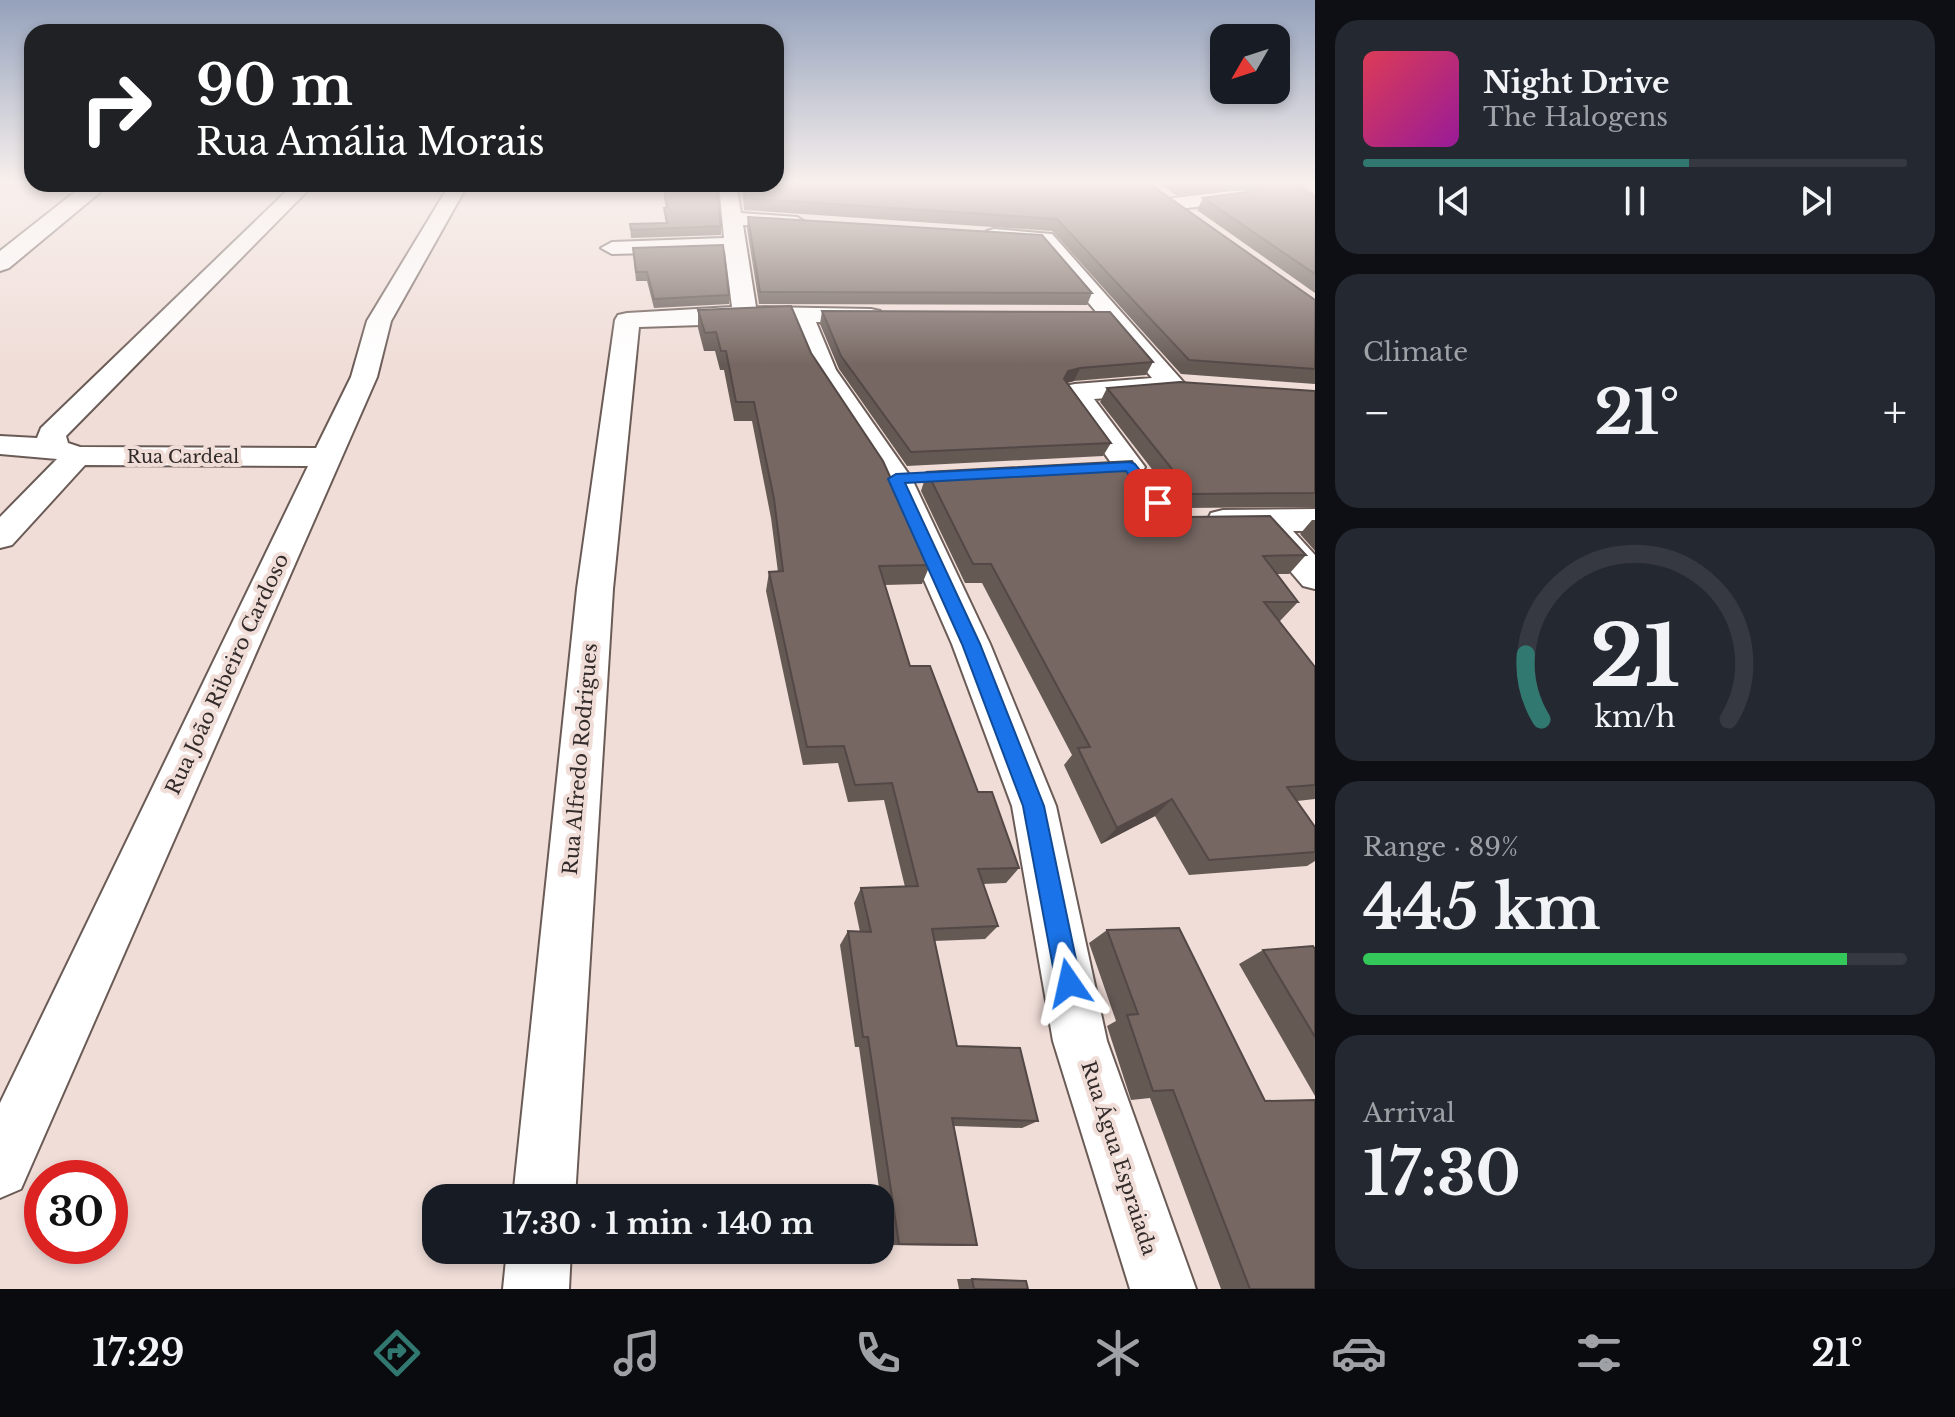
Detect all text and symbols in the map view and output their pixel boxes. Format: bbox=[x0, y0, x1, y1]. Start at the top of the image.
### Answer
north arrow bbox=[1210, 24, 1290, 104]
map controls bbox=[1210, 24, 1290, 104]
text: 90 m bbox=[196, 51, 353, 120]
icon: right bbox=[64, 56, 168, 160]
text: Night Drive bbox=[1483, 64, 1669, 101]
text: The Halogens bbox=[1483, 101, 1668, 133]
text: Rua Amália Morais bbox=[196, 120, 545, 165]
icon: previous bbox=[1432, 179, 1476, 223]
icon: pause bbox=[1613, 179, 1657, 223]
icon: next bbox=[1794, 179, 1838, 223]
text: Climate bbox=[1363, 336, 1468, 368]
text: 21° bbox=[1594, 376, 1679, 450]
text: − bbox=[1363, 385, 1391, 440]
text: + bbox=[1883, 385, 1907, 440]
street label: Rua Cardeal bbox=[127, 446, 239, 468]
pin bbox=[1124, 469, 1192, 537]
icon: arrive bbox=[1136, 481, 1180, 525]
street label: Rua João Ribeiro Cardoso bbox=[160, 550, 294, 798]
text: 21 bbox=[1590, 605, 1680, 708]
street label: Rua Alfredo Rodrigues bbox=[558, 642, 602, 876]
text: km/h bbox=[1594, 700, 1676, 736]
text: Range · 89% bbox=[1363, 831, 1518, 863]
text: 445 km bbox=[1363, 871, 1601, 945]
position arrow bbox=[1027, 941, 1111, 1025]
street label: Rua Água Espraiada bbox=[1076, 1058, 1163, 1259]
text: Arrival bbox=[1363, 1097, 1455, 1129]
text: 17:30 bbox=[1363, 1137, 1521, 1211]
speed limit sign: 30 bbox=[24, 1160, 128, 1264]
text: 17:30 · 1 min · 140 m bbox=[502, 1205, 814, 1242]
icon: directions bbox=[369, 1325, 425, 1381]
icon: music bbox=[609, 1325, 665, 1381]
icon: phone bbox=[850, 1325, 906, 1381]
icon: climate bbox=[1090, 1325, 1146, 1381]
icon: car bbox=[1331, 1325, 1387, 1381]
icon: filters bbox=[1571, 1325, 1627, 1381]
text: 17:29 bbox=[92, 1331, 184, 1376]
text: 21° bbox=[1812, 1331, 1863, 1376]

